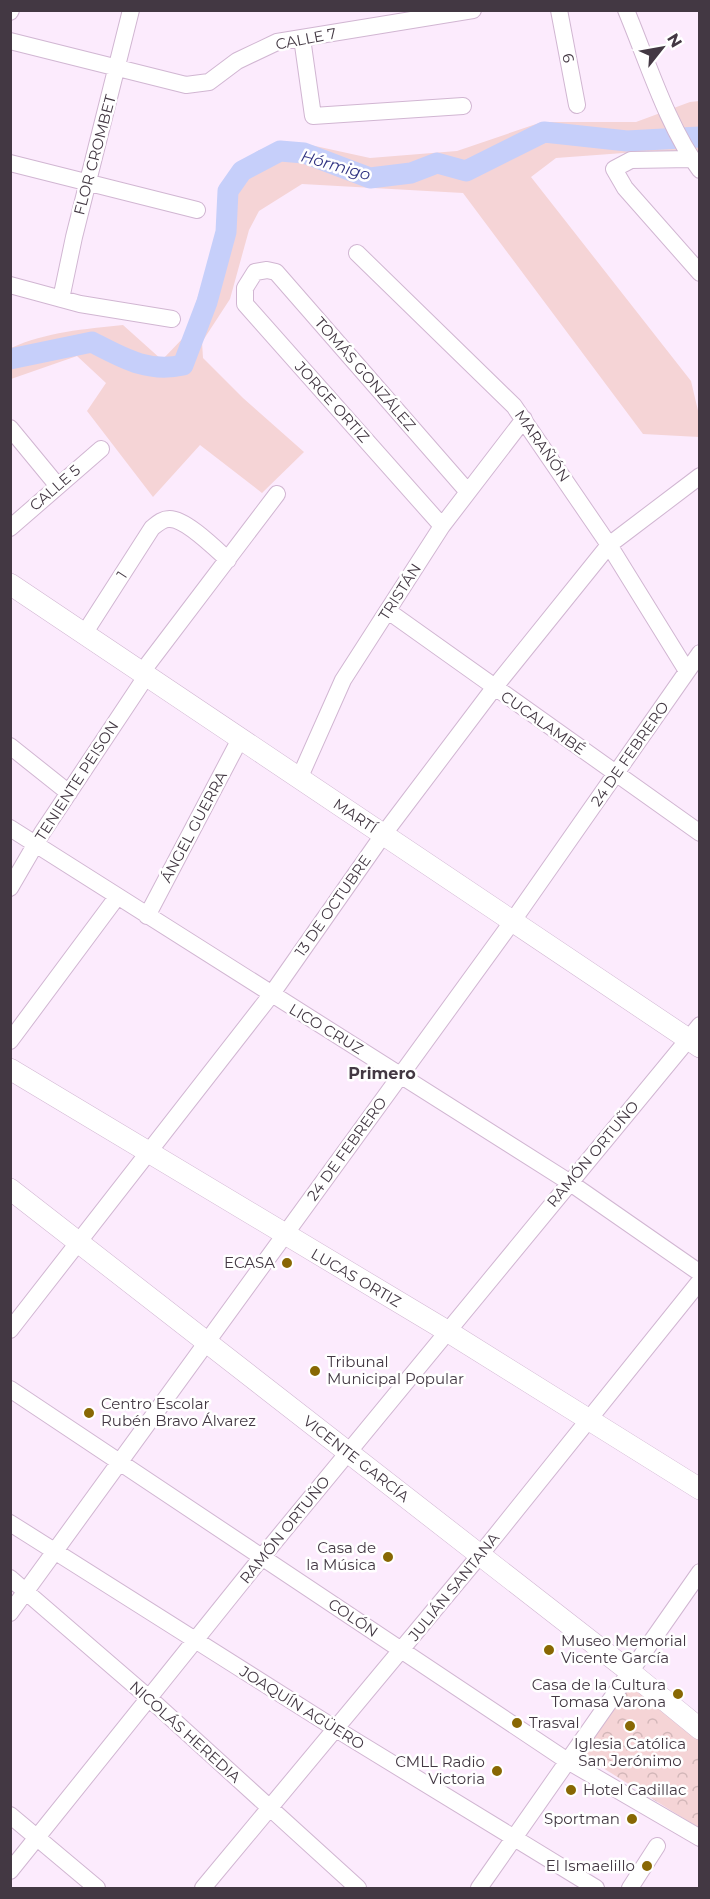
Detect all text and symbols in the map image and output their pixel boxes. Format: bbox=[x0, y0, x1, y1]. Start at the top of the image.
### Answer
north arrow bbox=[632, 18, 692, 78]
street label: CALLE 7 bbox=[274, 23, 338, 54]
text: N bbox=[663, 30, 686, 51]
street label: 6 bbox=[558, 52, 579, 64]
street label: FLOR CROMBET bbox=[69, 92, 120, 217]
water label: Hórmigo bbox=[299, 146, 373, 184]
street label: TOMÁS GONZÁLEZ bbox=[311, 313, 420, 435]
street label: JORGE ORTIZ bbox=[290, 356, 374, 446]
street label: MARAÑÓN bbox=[511, 406, 574, 485]
street label: CALLE 5 bbox=[25, 460, 84, 515]
street label: TRISTÁN bbox=[374, 560, 425, 624]
street label: 1 bbox=[112, 567, 131, 582]
street label: CUCALAMBÉ bbox=[497, 686, 589, 759]
street label: 24 DE FEBRERO bbox=[586, 698, 673, 810]
street label: TENIENTE PEISON bbox=[31, 717, 123, 844]
street label: ÁNGEL GUERRA bbox=[156, 768, 231, 886]
street label: MARTÍ bbox=[330, 794, 381, 837]
street label: 13 DE OCTUBRE bbox=[290, 851, 375, 960]
street label: LICO CRUZ bbox=[286, 999, 367, 1058]
district label: Primero bbox=[348, 1064, 416, 1083]
street label: 24 DE FEBRERO bbox=[303, 1093, 391, 1204]
street label: RAMÓN ORTUÑO bbox=[543, 1097, 643, 1211]
street label: LUCAS ORTIZ bbox=[308, 1244, 405, 1311]
place label: ECASA bbox=[224, 1253, 275, 1272]
marker: ECASA bbox=[280, 1256, 294, 1270]
place label: Tribunal Municipal Popular bbox=[327, 1352, 464, 1388]
marker: Tribunal Municipal Popular bbox=[308, 1364, 322, 1378]
place label: Centro Escolar Rubén Bravo Álvarez bbox=[101, 1394, 256, 1430]
marker: Centro Escolar Rubén Bravo Álvarez bbox=[82, 1406, 96, 1420]
street label: VICENTE GARCÍA bbox=[299, 1411, 413, 1506]
street label: RAMÓN ORTUÑO bbox=[235, 1472, 334, 1587]
street label: JULIÁN SANTANA bbox=[404, 1529, 503, 1645]
place label: Casa de la Música bbox=[306, 1538, 376, 1574]
marker: Casa de la Música bbox=[381, 1550, 395, 1564]
street label: COLÓN bbox=[325, 1594, 382, 1641]
place label: Museo Memorial Vicente García bbox=[561, 1631, 687, 1667]
marker: Museo Memorial Vicente García bbox=[542, 1643, 556, 1657]
street label: JOAQUÍN AGÜERO bbox=[236, 1661, 368, 1754]
place label: Casa de la Cultura Tomasa Varona bbox=[532, 1675, 666, 1711]
street label: NICOLÁS HEREDIA bbox=[126, 1677, 245, 1787]
marker: Casa de la Cultura Tomasa Varona bbox=[671, 1687, 685, 1701]
place label: Trasval bbox=[529, 1713, 580, 1732]
marker: Trasval bbox=[510, 1716, 524, 1730]
marker: Iglesia Católica San Jerónimo bbox=[623, 1719, 637, 1733]
place label: Iglesia Católica San Jerónimo bbox=[574, 1734, 686, 1770]
place label: CMLL Radio Victoria bbox=[395, 1752, 485, 1788]
marker: CMLL Radio Victoria bbox=[490, 1764, 504, 1778]
place label: Hotel Cadillac bbox=[583, 1780, 686, 1799]
marker: Hotel Cadillac bbox=[564, 1783, 578, 1797]
place label: Sportman bbox=[544, 1809, 620, 1828]
marker: Sportman bbox=[625, 1812, 639, 1826]
place label: El Ismaelillo bbox=[546, 1856, 635, 1875]
marker: El Ismaelillo bbox=[640, 1859, 654, 1873]

